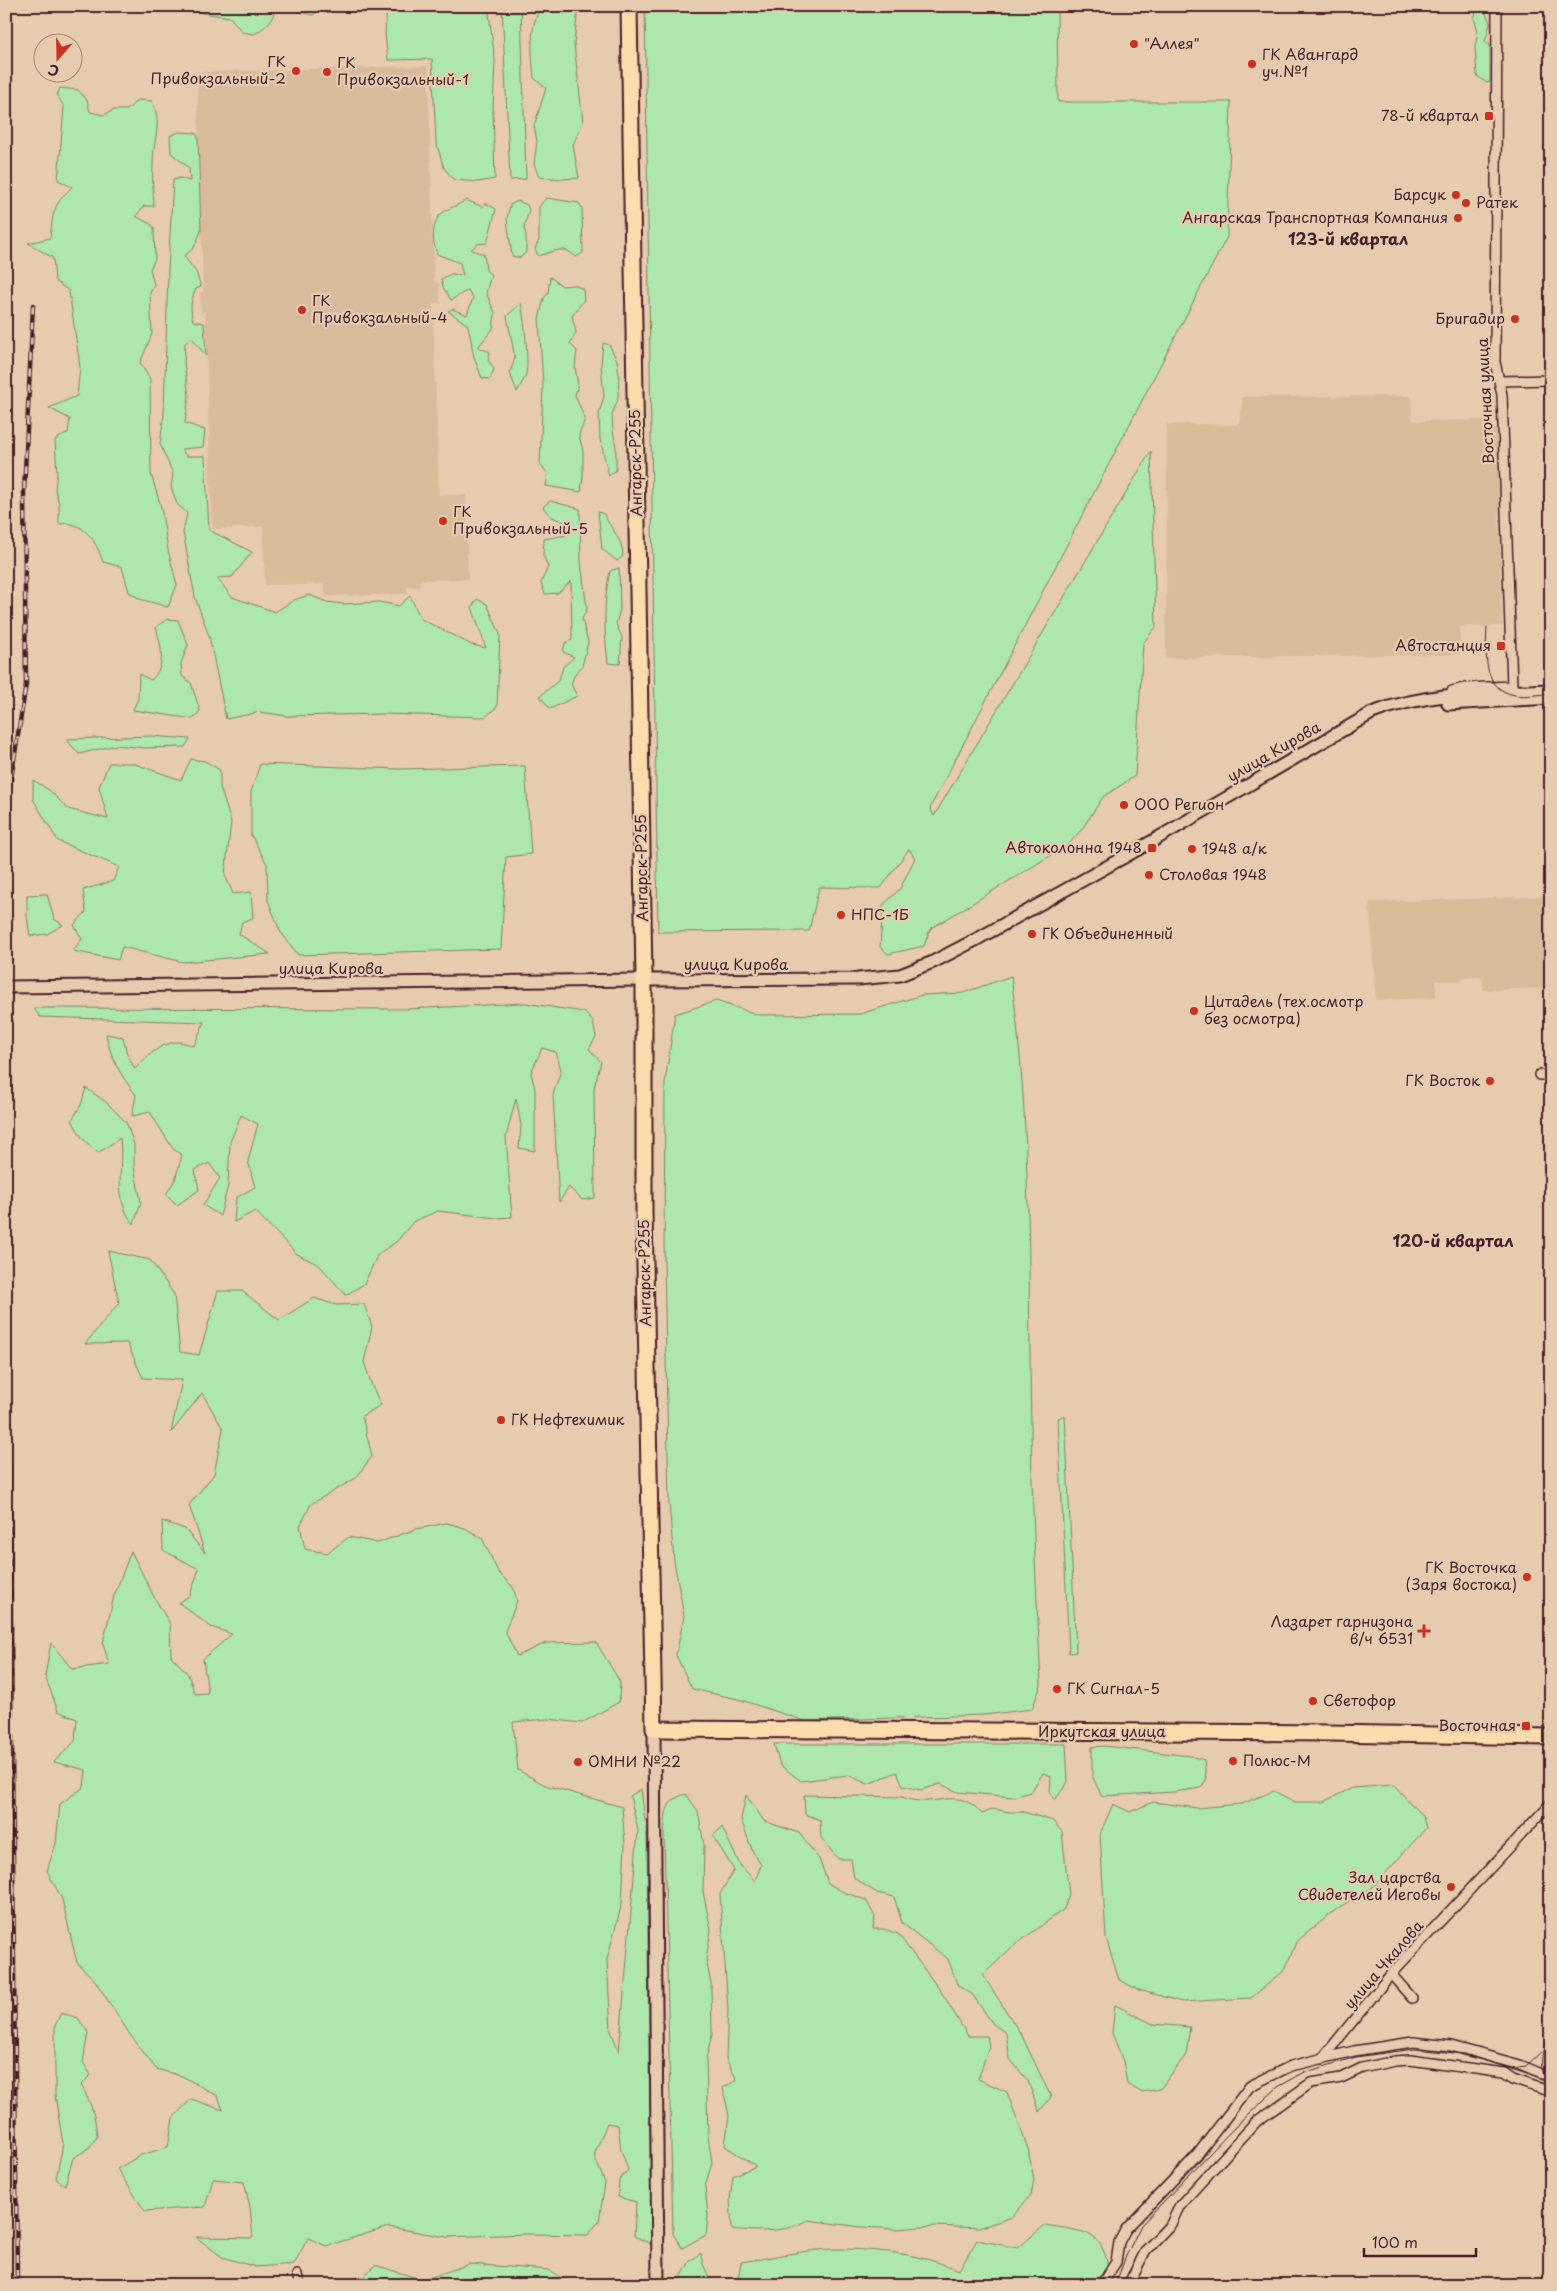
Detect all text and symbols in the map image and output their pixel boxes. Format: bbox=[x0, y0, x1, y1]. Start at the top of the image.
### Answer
place label: "Аллея" bbox=[1144, 31, 1200, 54]
north arrow bbox=[32, 32, 82, 82]
marker: "Аллея" bbox=[1128, 38, 1140, 50]
place label: ГК Авангард уч.№1 bbox=[1262, 42, 1358, 82]
place label: ГК Привокзальный-2 bbox=[151, 49, 286, 89]
place label: ГК Привокзальный-1 bbox=[337, 50, 469, 90]
marker: ГК Авангард уч.№1 bbox=[1246, 58, 1258, 70]
text: С bbox=[45, 59, 62, 82]
marker: ГК Привокзальный-2 bbox=[290, 65, 302, 77]
marker: ГК Привокзальный-1 bbox=[321, 66, 333, 78]
place label: 78-й квартал bbox=[1381, 103, 1479, 126]
marker: 78-й квартал bbox=[1483, 110, 1495, 122]
place label: Барсук bbox=[1393, 182, 1446, 205]
marker: Барсук bbox=[1450, 189, 1462, 201]
place label: Ратек bbox=[1476, 190, 1518, 213]
marker: Ратек bbox=[1460, 197, 1472, 209]
place label: Ангарская Транспортная Компания bbox=[1182, 205, 1448, 228]
marker: Ангарская Транспортная Компания bbox=[1452, 212, 1464, 224]
district label: 123-й квартал bbox=[1288, 226, 1408, 250]
place label: ГК Привокзальный-4 bbox=[312, 288, 447, 328]
marker: ГК Привокзальный-4 bbox=[296, 304, 308, 316]
place label: Бригадир bbox=[1436, 306, 1505, 329]
marker: Бригадир bbox=[1509, 313, 1521, 325]
street label: Восточная улица bbox=[1470, 337, 1499, 465]
street label: Ангарск-Р255 bbox=[622, 409, 647, 517]
place label: ГК Привокзальный-5 bbox=[453, 499, 588, 539]
marker: ГК Привокзальный-5 bbox=[437, 515, 449, 527]
place label: Автостанция bbox=[1395, 633, 1491, 656]
marker: Автостанция bbox=[1495, 640, 1507, 652]
street label: улица Кирова bbox=[1222, 714, 1325, 787]
place label: ООО Регион bbox=[1134, 792, 1224, 815]
marker: ООО Регион bbox=[1118, 799, 1130, 811]
street label: Ангарск-Р255 bbox=[628, 814, 653, 922]
place label: Автоколонна 1948 bbox=[1005, 835, 1142, 858]
place label: 1948 а/к bbox=[1202, 836, 1267, 859]
marker: Автоколонна 1948 bbox=[1146, 842, 1158, 854]
marker: 1948 а/к bbox=[1186, 843, 1198, 855]
place label: Столовая 1948 bbox=[1159, 862, 1267, 885]
marker: Столовая 1948 bbox=[1143, 869, 1155, 881]
place label: НПС-1Б bbox=[851, 902, 909, 925]
marker: НПС-1Б bbox=[835, 909, 847, 921]
place label: ГК Объединенный bbox=[1042, 921, 1173, 944]
marker: ГК Объединенный bbox=[1026, 928, 1038, 940]
street label: улица Кирова bbox=[684, 952, 789, 975]
street label: улица Кирова bbox=[279, 956, 384, 979]
place label: Цитадель (тех.осмотр без осмотра) bbox=[1204, 989, 1363, 1029]
marker: Цитадель (тех.осмотр без осмотра) bbox=[1188, 1005, 1200, 1017]
place label: ГК Восток bbox=[1405, 1068, 1480, 1091]
marker: ГК Восток bbox=[1484, 1075, 1496, 1087]
street label: Ангарск-Р255 bbox=[631, 1219, 656, 1327]
district label: 120-й квартал bbox=[1392, 1228, 1514, 1252]
place label: ГК Нефтехимик bbox=[511, 1407, 625, 1430]
marker: ГК Нефтехимик bbox=[495, 1414, 507, 1426]
place label: ГК Восточка (Заря востока) bbox=[1405, 1555, 1518, 1595]
marker: ГК Восточка (Заря востока) bbox=[1521, 1571, 1533, 1583]
place label: Лазарет гарнизона в/ч 6531 bbox=[1271, 1609, 1414, 1649]
marker: Лазарет гарнизона в/ч 6531 bbox=[1417, 1624, 1431, 1638]
place label: ГК Сигнал-5 bbox=[1067, 1676, 1160, 1699]
marker: ГК Сигнал-5 bbox=[1051, 1683, 1063, 1695]
place label: Светофор bbox=[1323, 1688, 1396, 1711]
marker: Светофор bbox=[1307, 1695, 1319, 1707]
place label: Восточная bbox=[1438, 1713, 1516, 1736]
street label: Иркутская улица bbox=[1038, 1719, 1166, 1742]
marker: Восточная bbox=[1520, 1720, 1532, 1732]
place label: Полюс-М bbox=[1243, 1748, 1311, 1771]
place label: ОМНИ №22 bbox=[588, 1749, 681, 1772]
marker: Полюс-М bbox=[1227, 1755, 1239, 1767]
marker: ОМНИ №22 bbox=[572, 1756, 584, 1768]
place label: Зал царства Свидетелей Иеговы bbox=[1298, 1865, 1442, 1905]
marker: Зал царства Свидетелей Иеговы bbox=[1445, 1881, 1457, 1893]
street label: улица Чкалова bbox=[1338, 1914, 1428, 2014]
scale bar bbox=[1364, 2226, 1477, 2258]
text: 100 m bbox=[1372, 2230, 1418, 2253]

